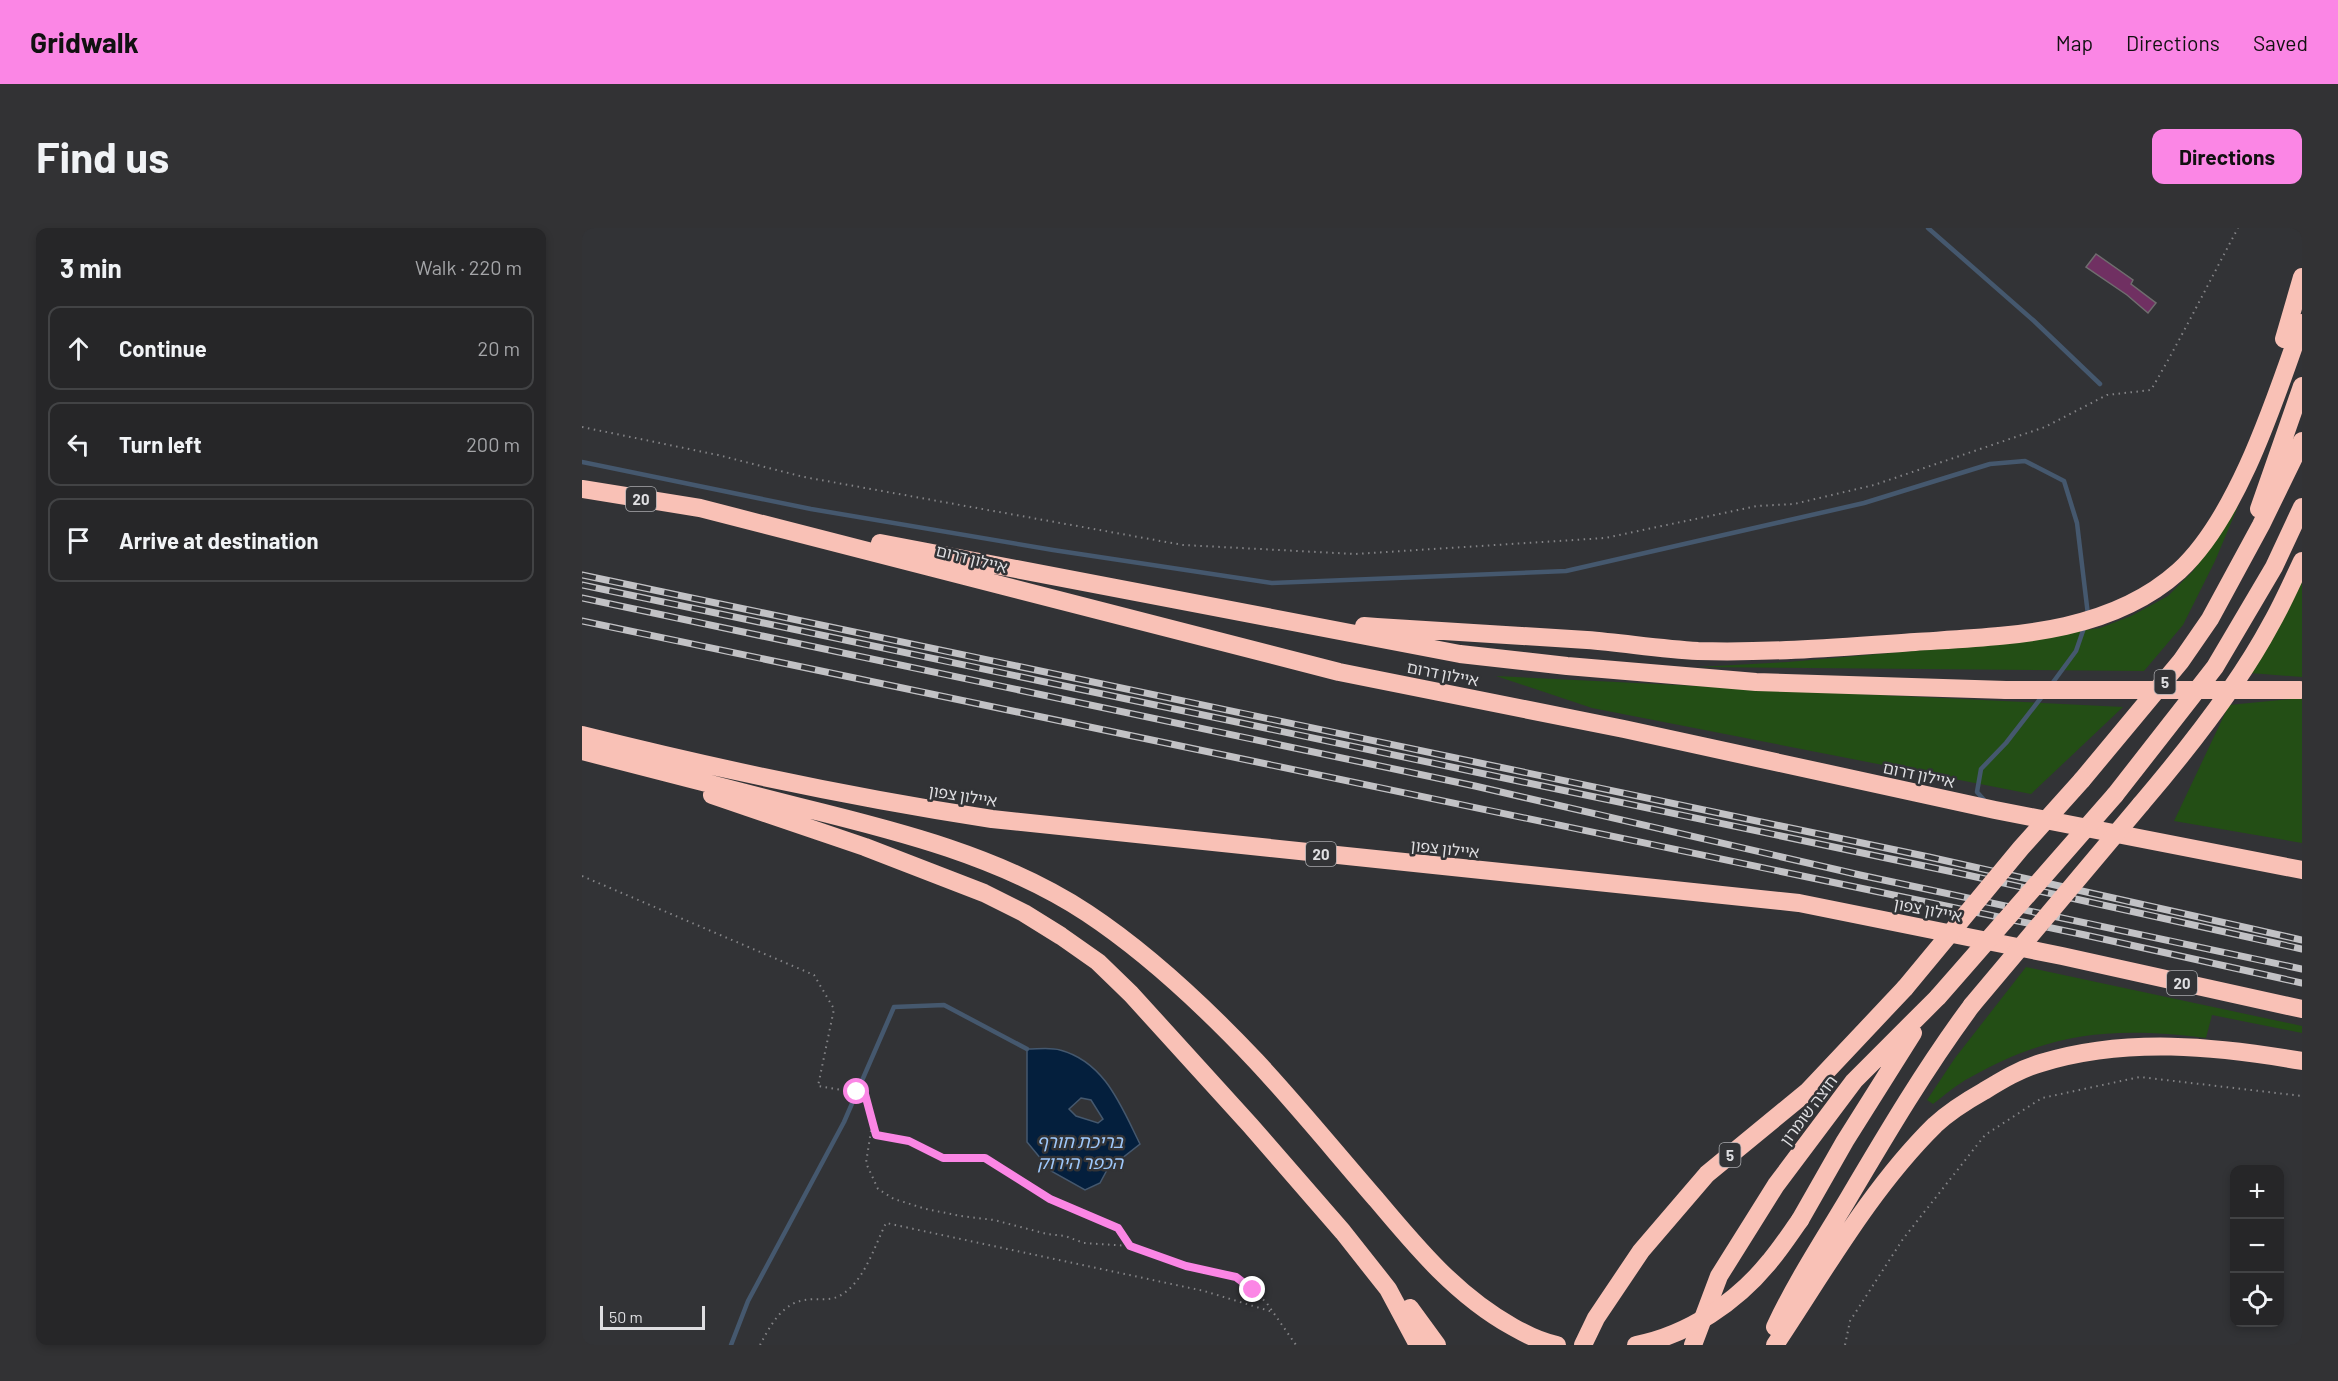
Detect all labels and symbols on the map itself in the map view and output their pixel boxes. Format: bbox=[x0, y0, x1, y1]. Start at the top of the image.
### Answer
road number: 20 bbox=[626, 487, 656, 511]
street label: איילון דרום bbox=[934, 540, 1010, 576]
street label: איילון דרום bbox=[1405, 657, 1481, 689]
road number: 5 bbox=[2154, 670, 2176, 694]
street label: איילון דרום bbox=[1881, 757, 1957, 791]
street label: איילון צפון bbox=[927, 780, 999, 810]
street label: איילון צפון bbox=[1410, 835, 1480, 861]
road number: 20 bbox=[1306, 842, 1336, 866]
street label: איילון צפון bbox=[1892, 893, 1964, 925]
road number: 20 bbox=[2167, 971, 2197, 995]
street label: חוצה שומרון bbox=[1775, 1071, 1841, 1149]
route start bbox=[843, 1078, 869, 1104]
water label: בריכת חורף הכפר הירוק bbox=[1037, 1130, 1125, 1173]
road number: 5 bbox=[1720, 1143, 1740, 1167]
route end bbox=[1239, 1276, 1265, 1302]
scale bar bbox=[600, 1303, 705, 1330]

